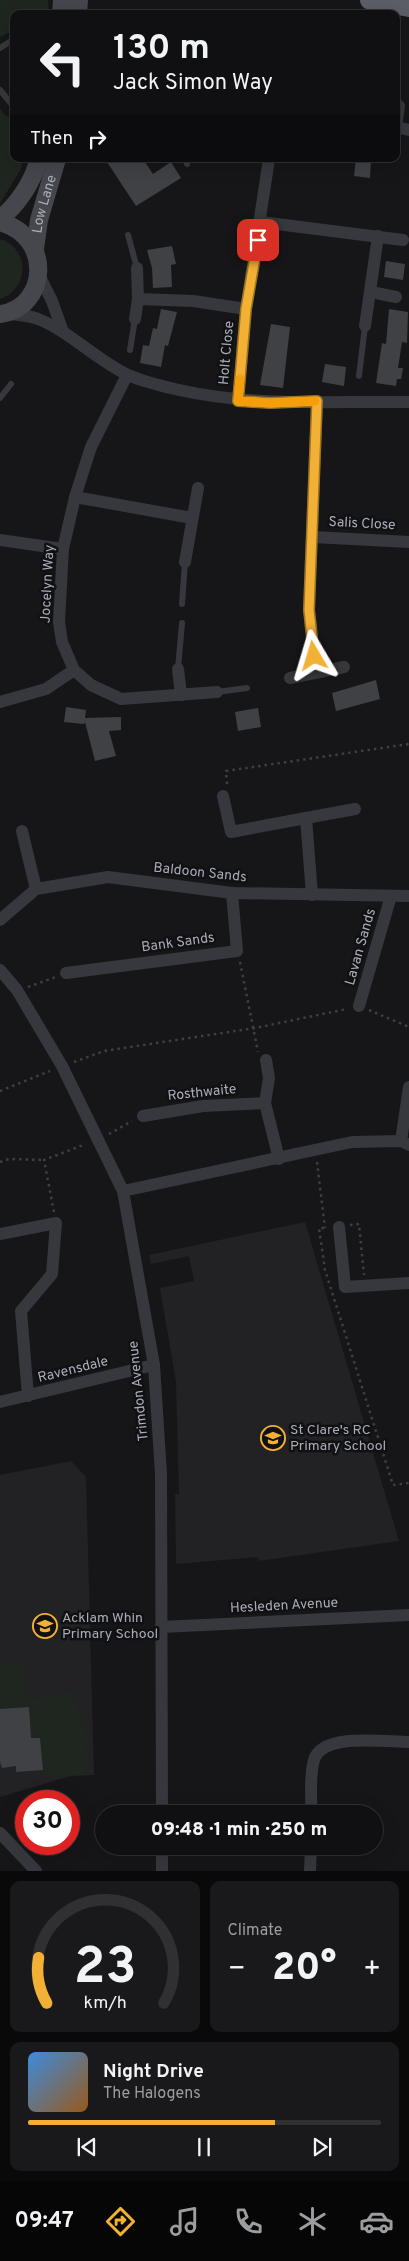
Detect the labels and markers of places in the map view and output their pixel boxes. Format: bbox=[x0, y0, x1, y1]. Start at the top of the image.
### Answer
pin bbox=[237, 219, 279, 261]
place label: St Clare's RC Primary School bbox=[290, 1422, 386, 1455]
school or university icon: St Clare's RC Primary School bbox=[260, 1425, 286, 1451]
place label: Acklam Whin Primary School bbox=[62, 1610, 158, 1643]
school or university icon: Acklam Whin Primary School bbox=[32, 1613, 58, 1639]

